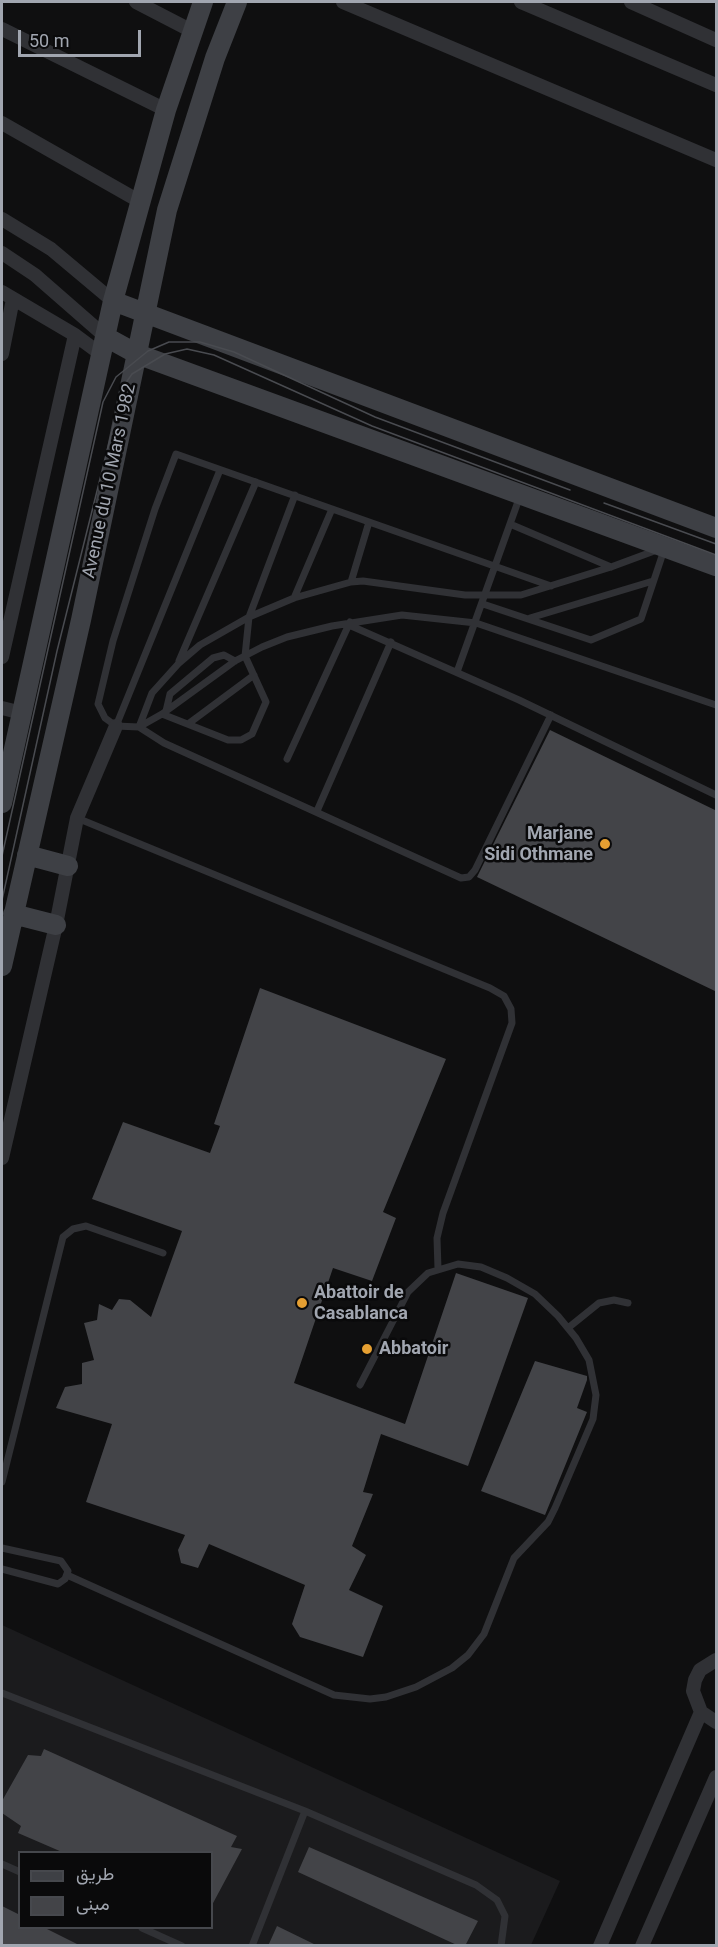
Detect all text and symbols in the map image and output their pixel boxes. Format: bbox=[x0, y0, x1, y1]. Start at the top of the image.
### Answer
scale bar bbox=[21, 18, 144, 56]
text: 50 m bbox=[29, 30, 69, 51]
street label: Avenue du 10 Mars 1982 bbox=[79, 382, 141, 580]
place label: Marjane Sidi Othmane bbox=[484, 823, 593, 866]
marker: Marjane Sidi Othmane bbox=[598, 837, 612, 851]
place label: Abattoir de Casablanca bbox=[314, 1282, 408, 1324]
marker: Abattoir de Casablanca bbox=[295, 1296, 309, 1310]
place label: Abbatoir bbox=[379, 1338, 448, 1360]
marker: Abbatoir bbox=[360, 1342, 374, 1356]
legend bbox=[18, 1851, 213, 1929]
text: طريق bbox=[76, 1863, 114, 1884]
text: مبنى bbox=[76, 1893, 110, 1914]

